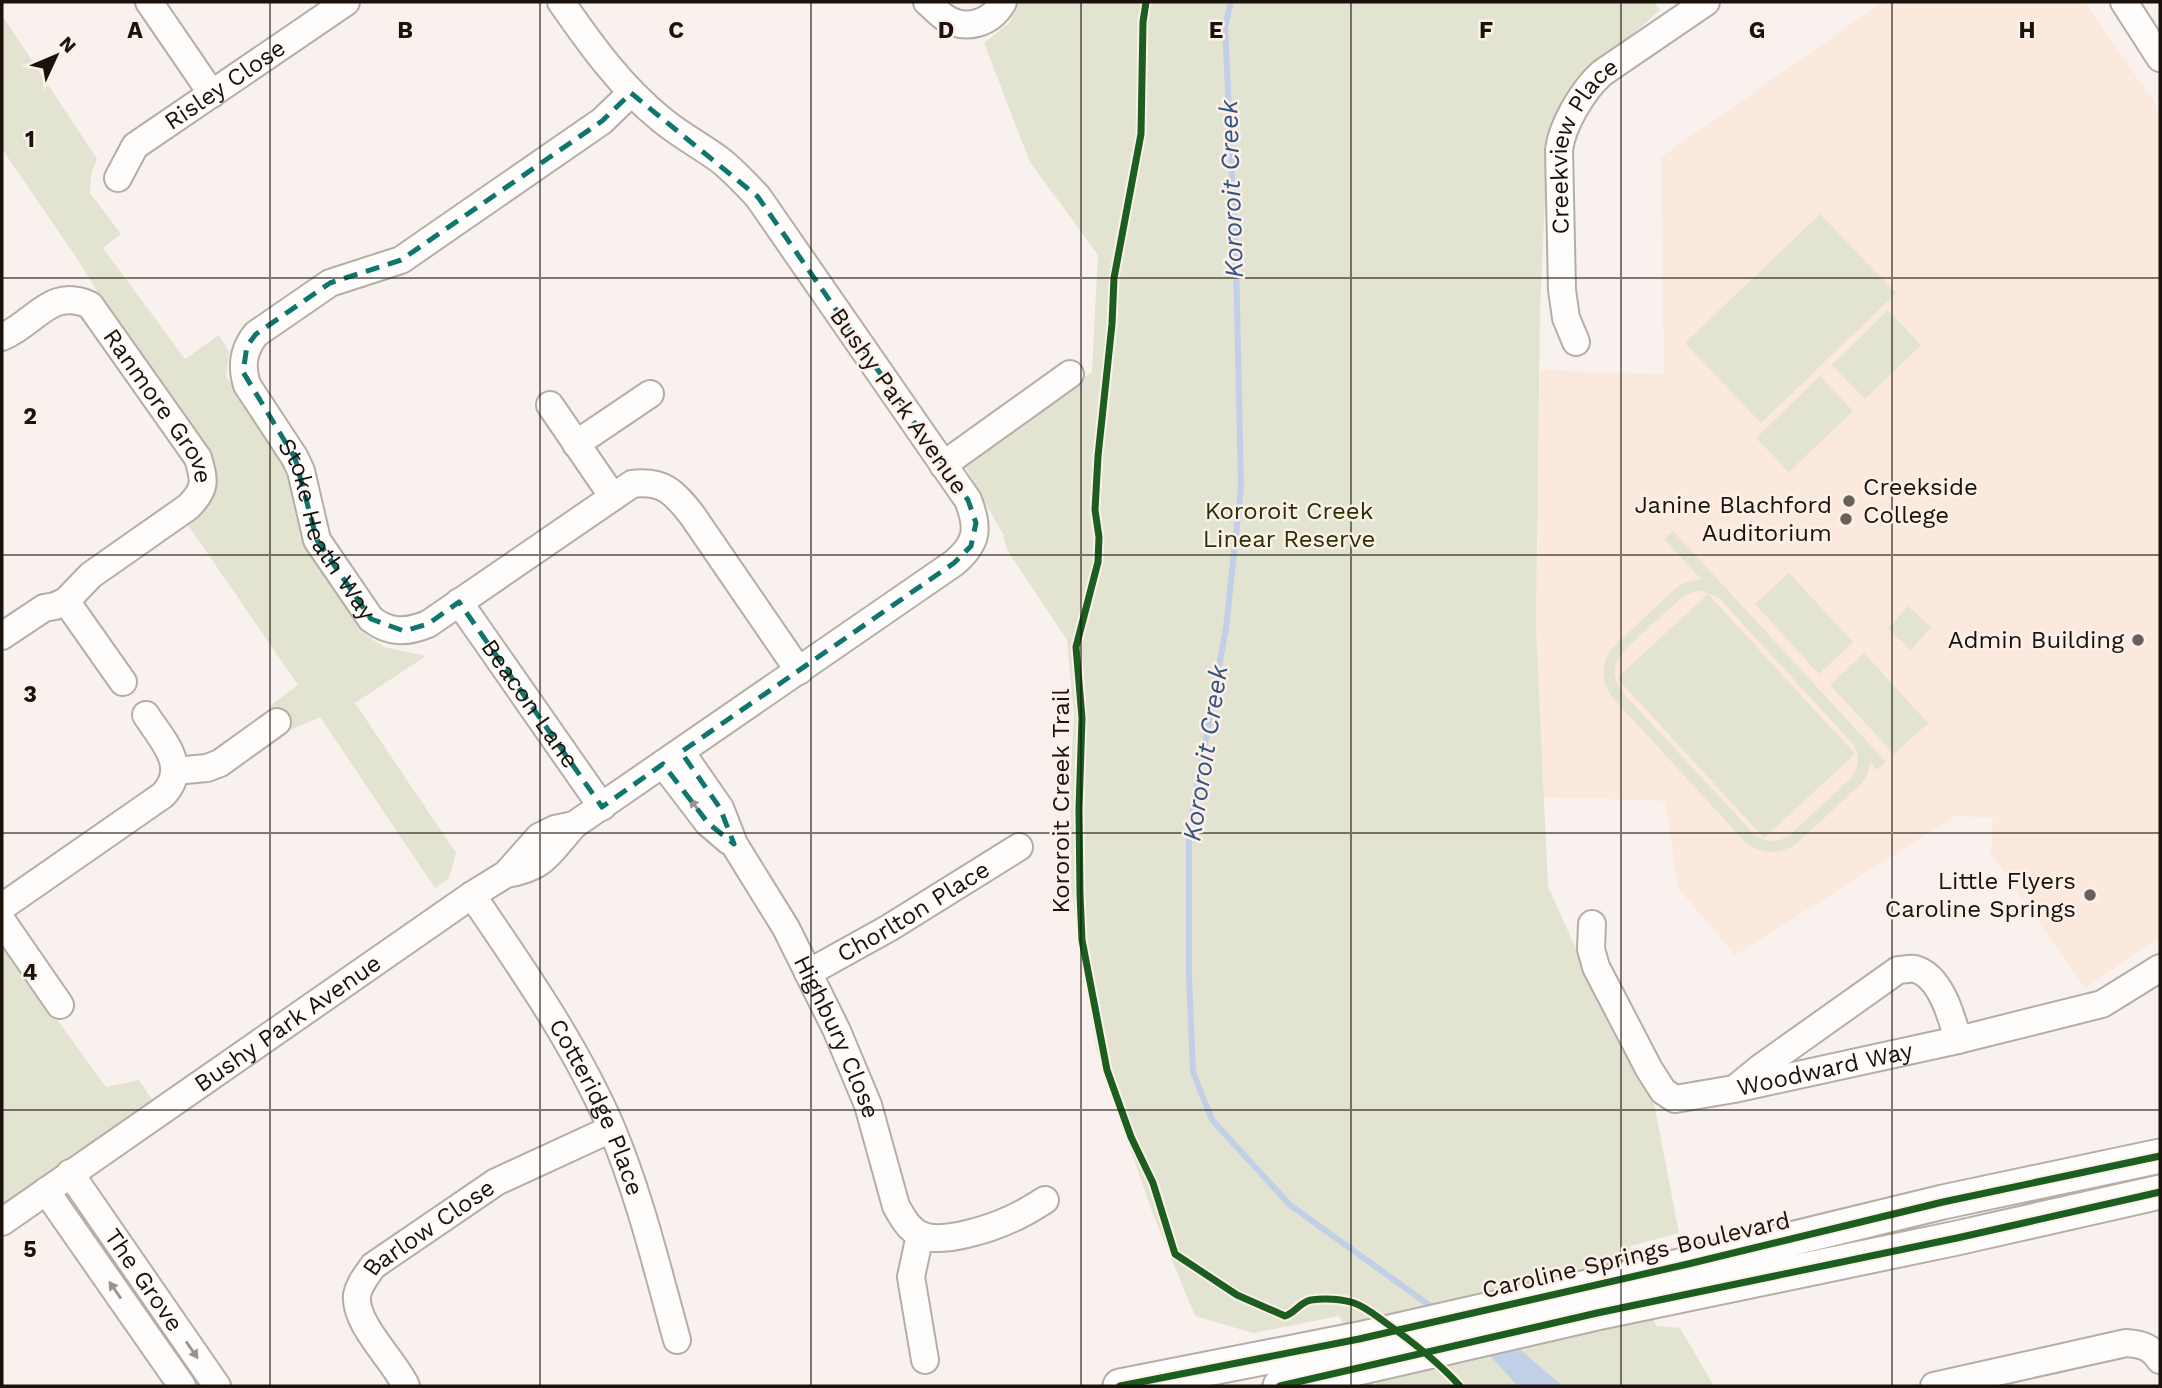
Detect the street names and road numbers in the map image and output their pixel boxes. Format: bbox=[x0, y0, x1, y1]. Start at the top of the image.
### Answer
street label: Risley Close bbox=[159, 34, 291, 136]
street label: Creekview Place bbox=[1545, 52, 1623, 235]
street label: Bushy Park Avenue bbox=[824, 303, 974, 499]
street label: Ranmore Grove bbox=[97, 323, 217, 485]
street label: Stoke Heath Way bbox=[272, 433, 382, 626]
street label: Beacon Lane bbox=[475, 634, 585, 774]
street label: Kororoit Creek Trail bbox=[1047, 688, 1075, 914]
street label: Chorlton Place bbox=[832, 855, 995, 968]
street label: Bushy Park Avenue bbox=[189, 949, 386, 1098]
street label: Highbury Close bbox=[788, 951, 885, 1121]
street label: Cotteridge Place bbox=[543, 1014, 649, 1199]
street label: Woodward Way bbox=[1734, 1036, 1916, 1102]
street label: Barlow Close bbox=[356, 1173, 500, 1281]
street label: Caroline Springs Boulevard bbox=[1479, 1206, 1793, 1304]
street label: The Grove bbox=[99, 1223, 189, 1337]

